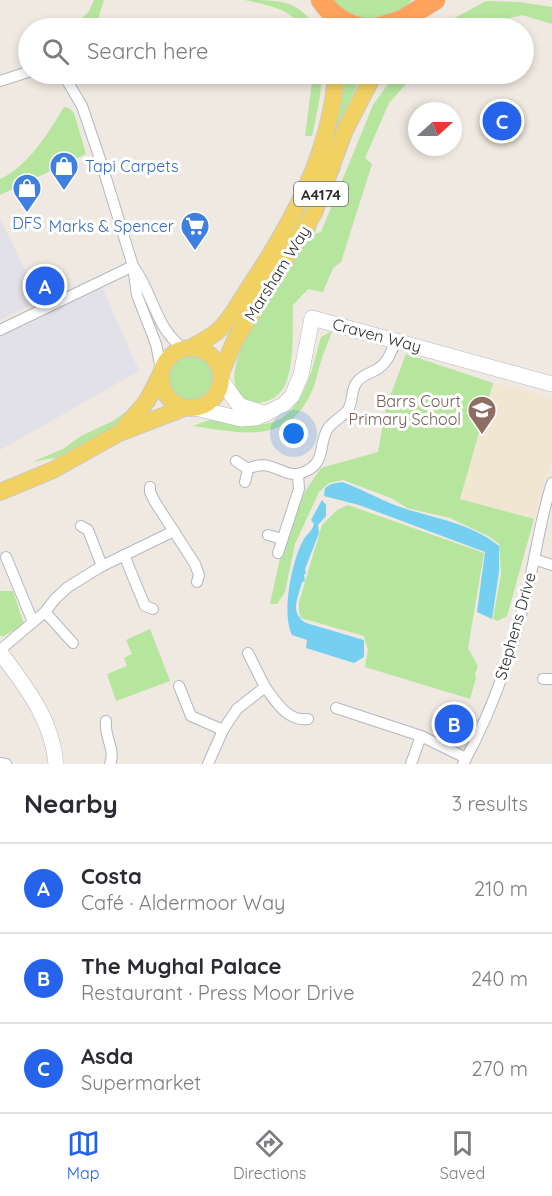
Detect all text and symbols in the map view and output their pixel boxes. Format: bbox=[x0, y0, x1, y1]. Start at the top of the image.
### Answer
search box bbox=[18, 18, 534, 84]
icon: search bbox=[39, 35, 72, 68]
text: Search here bbox=[87, 37, 208, 65]
pin: C bbox=[482, 98, 522, 144]
north arrow bbox=[408, 102, 462, 156]
shop icon: Tapi Carpets bbox=[48, 150, 80, 192]
place label: Tapi Carpets bbox=[85, 156, 179, 176]
shop icon: DFS bbox=[11, 172, 43, 214]
road number: A4174 bbox=[294, 182, 348, 206]
supermarket icon: Marks & Spencer bbox=[179, 210, 211, 252]
place label: DFS bbox=[12, 213, 42, 233]
place label: Marks & Spencer bbox=[49, 216, 174, 236]
street label: Marsham Way bbox=[240, 222, 314, 324]
pin: A bbox=[26, 264, 64, 308]
street label: Craven Way bbox=[330, 314, 424, 356]
place label: Barrs Court Primary School bbox=[349, 391, 461, 429]
school or university icon: Barrs Court Primary School bbox=[466, 394, 498, 436]
your location bbox=[279, 419, 308, 448]
street label: Stephens Drive bbox=[490, 570, 540, 682]
pin: B bbox=[434, 702, 474, 746]
text: Nearby bbox=[24, 787, 118, 820]
text: 3 results bbox=[452, 791, 528, 816]
text: Costa bbox=[81, 862, 142, 890]
text: A bbox=[37, 876, 50, 901]
text: 210 m bbox=[474, 876, 528, 901]
text: Café · Aldermoor Way bbox=[81, 890, 285, 915]
text: The Mughal Palace bbox=[81, 952, 282, 980]
text: B bbox=[37, 966, 50, 991]
text: 240 m bbox=[471, 966, 528, 991]
text: Restaurant · Press Moor Drive bbox=[81, 980, 355, 1005]
text: Asda bbox=[81, 1042, 133, 1070]
text: C bbox=[37, 1056, 50, 1081]
text: 270 m bbox=[471, 1056, 528, 1081]
text: Supermarket bbox=[81, 1070, 201, 1095]
tab: Map bbox=[67, 1127, 100, 1183]
tab: Directions bbox=[233, 1127, 306, 1183]
tab: Saved bbox=[440, 1127, 485, 1183]

